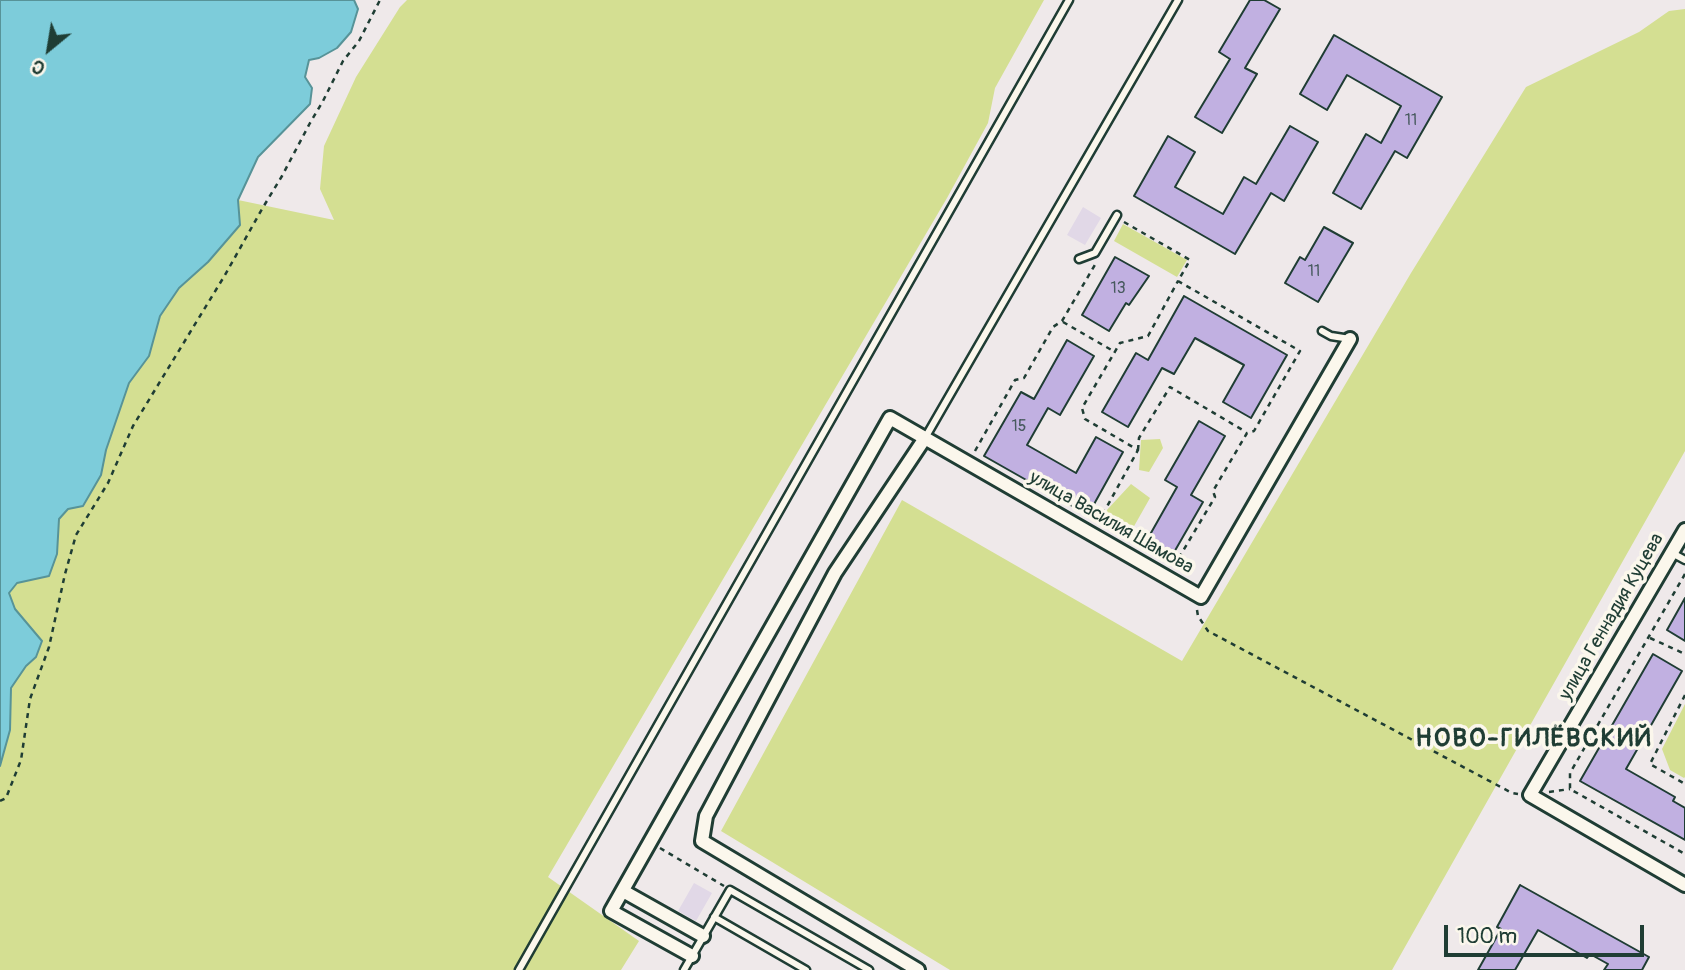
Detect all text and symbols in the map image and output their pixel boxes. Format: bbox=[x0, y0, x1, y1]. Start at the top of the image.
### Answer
north arrow bbox=[14, 14, 84, 84]
text: С bbox=[27, 54, 50, 81]
house number: 11 bbox=[1405, 111, 1417, 131]
house number: 11 bbox=[1308, 262, 1320, 282]
house number: 13 bbox=[1110, 279, 1126, 299]
house number: 15 bbox=[1012, 417, 1026, 437]
street label: улица Василия Шамова bbox=[1025, 467, 1197, 579]
street label: улица Геннадия Куцева bbox=[1555, 529, 1669, 705]
district label: НОВО-ГИЛЁВСКИЙ bbox=[1417, 723, 1651, 755]
scale bar bbox=[1447, 911, 1646, 955]
text: 100 m bbox=[1457, 923, 1517, 950]

